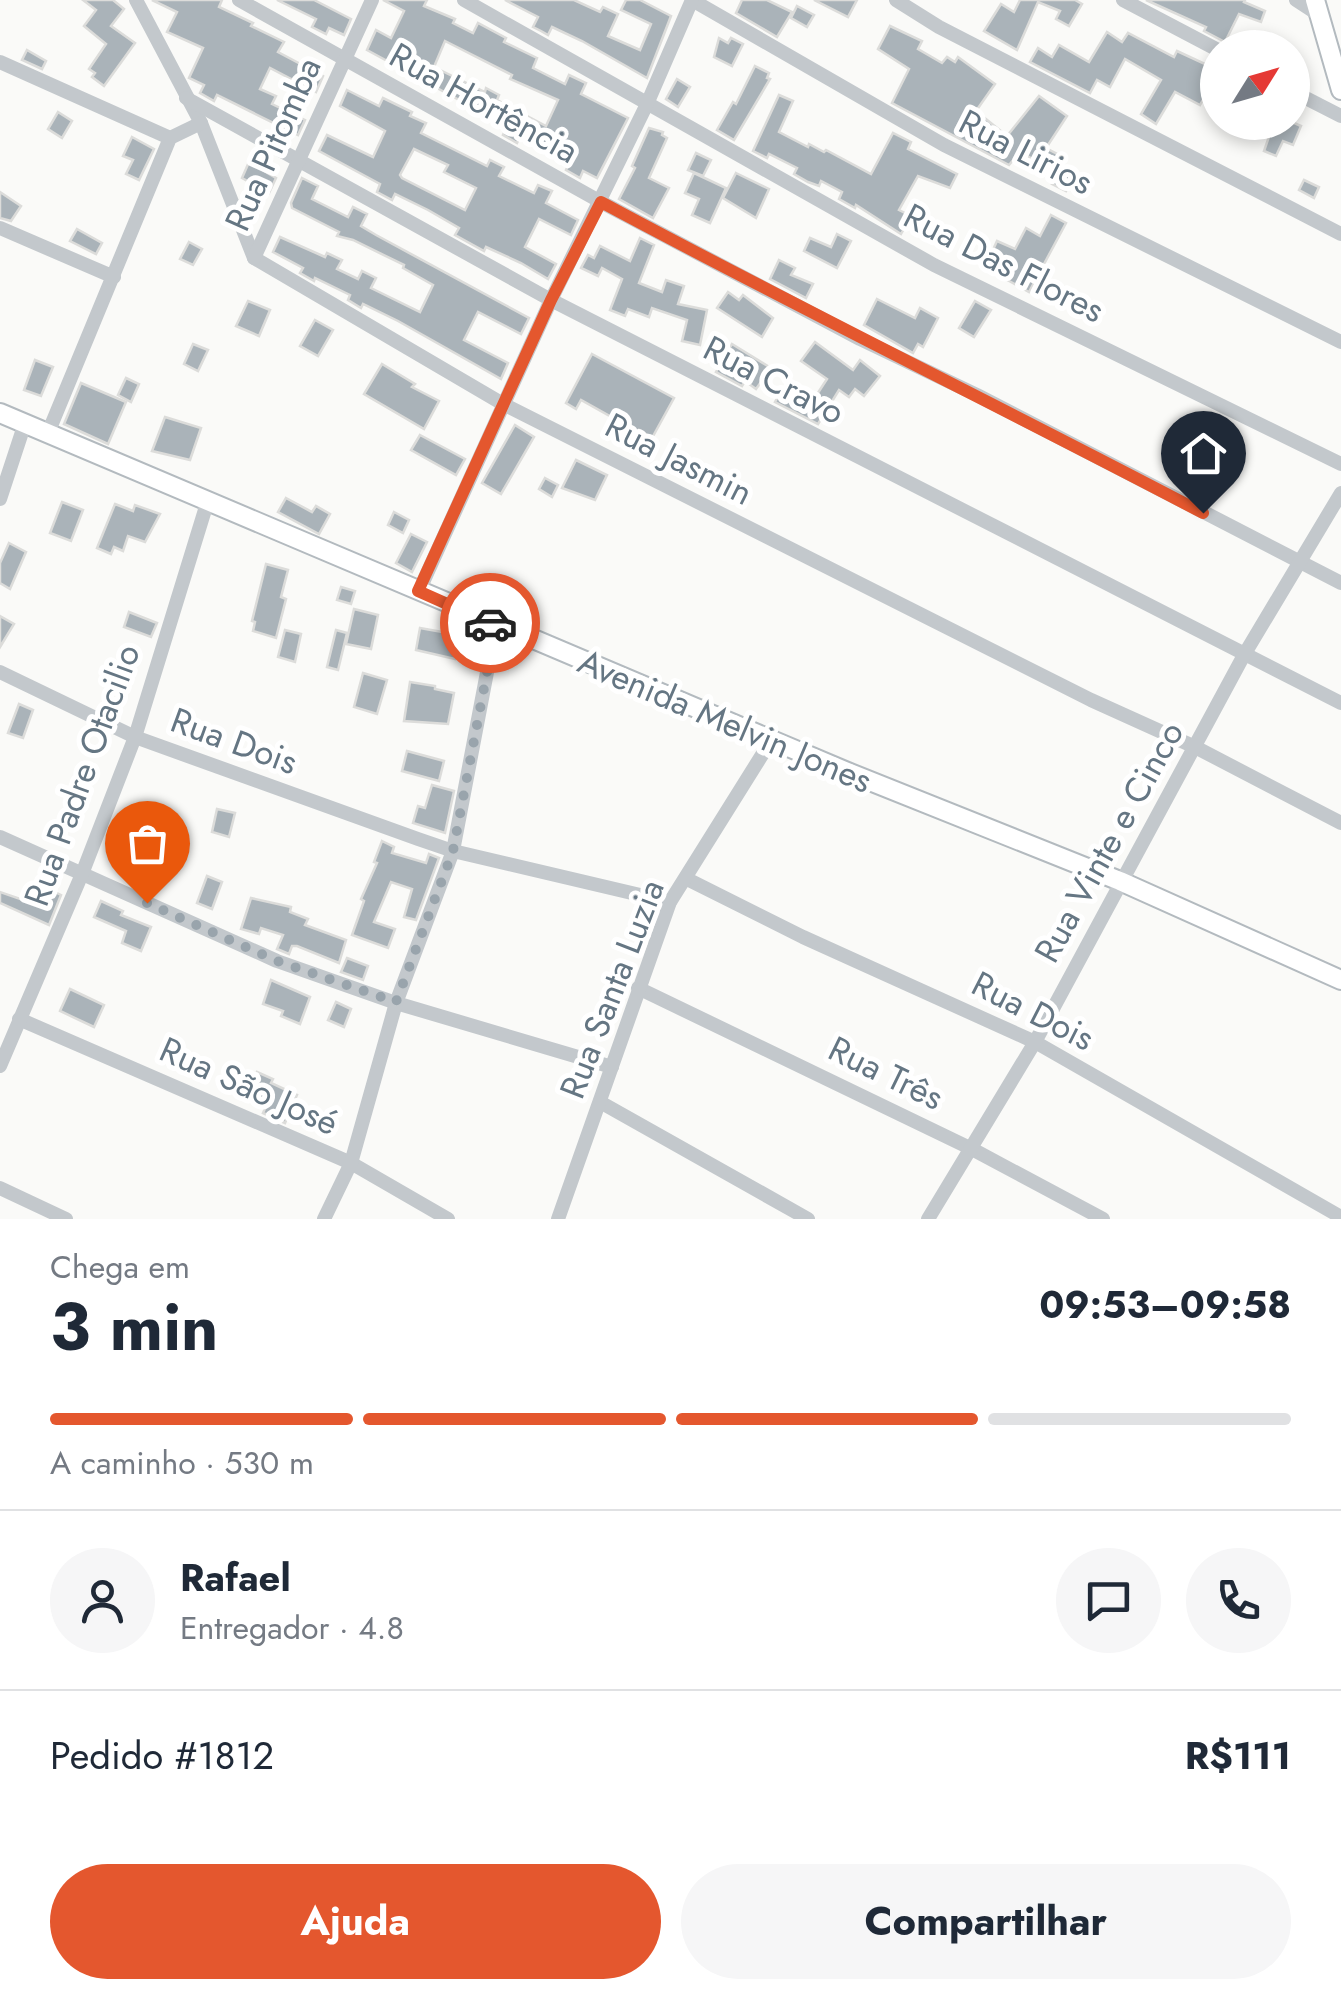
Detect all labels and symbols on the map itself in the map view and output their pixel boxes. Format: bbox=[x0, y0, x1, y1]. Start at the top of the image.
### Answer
street label: Rua Hortência bbox=[381, 30, 587, 176]
north arrow bbox=[1200, 30, 1310, 140]
street label: Rua Pitomba bbox=[213, 49, 333, 239]
street label: Rua Lirios bbox=[950, 97, 1102, 207]
street label: Rua Das Flores bbox=[895, 191, 1113, 335]
street label: Rua Cravo bbox=[695, 323, 853, 437]
street label: Rua Jasmin bbox=[597, 401, 761, 517]
pin bbox=[1161, 411, 1246, 514]
courier bbox=[440, 573, 540, 673]
street label: Avenida Melvin Jones bbox=[570, 636, 880, 806]
street label: Rua Padre Otacilio bbox=[11, 637, 153, 913]
street label: Rua Dois bbox=[164, 695, 304, 787]
street label: Rua Vinte e Cinco bbox=[1022, 712, 1196, 972]
pin bbox=[105, 801, 190, 904]
street label: Rua Santa Luzia bbox=[547, 872, 677, 1106]
street label: Rua Dois bbox=[963, 959, 1103, 1063]
street label: Rua São José bbox=[152, 1024, 346, 1148]
street label: Rua Três bbox=[820, 1024, 952, 1122]

